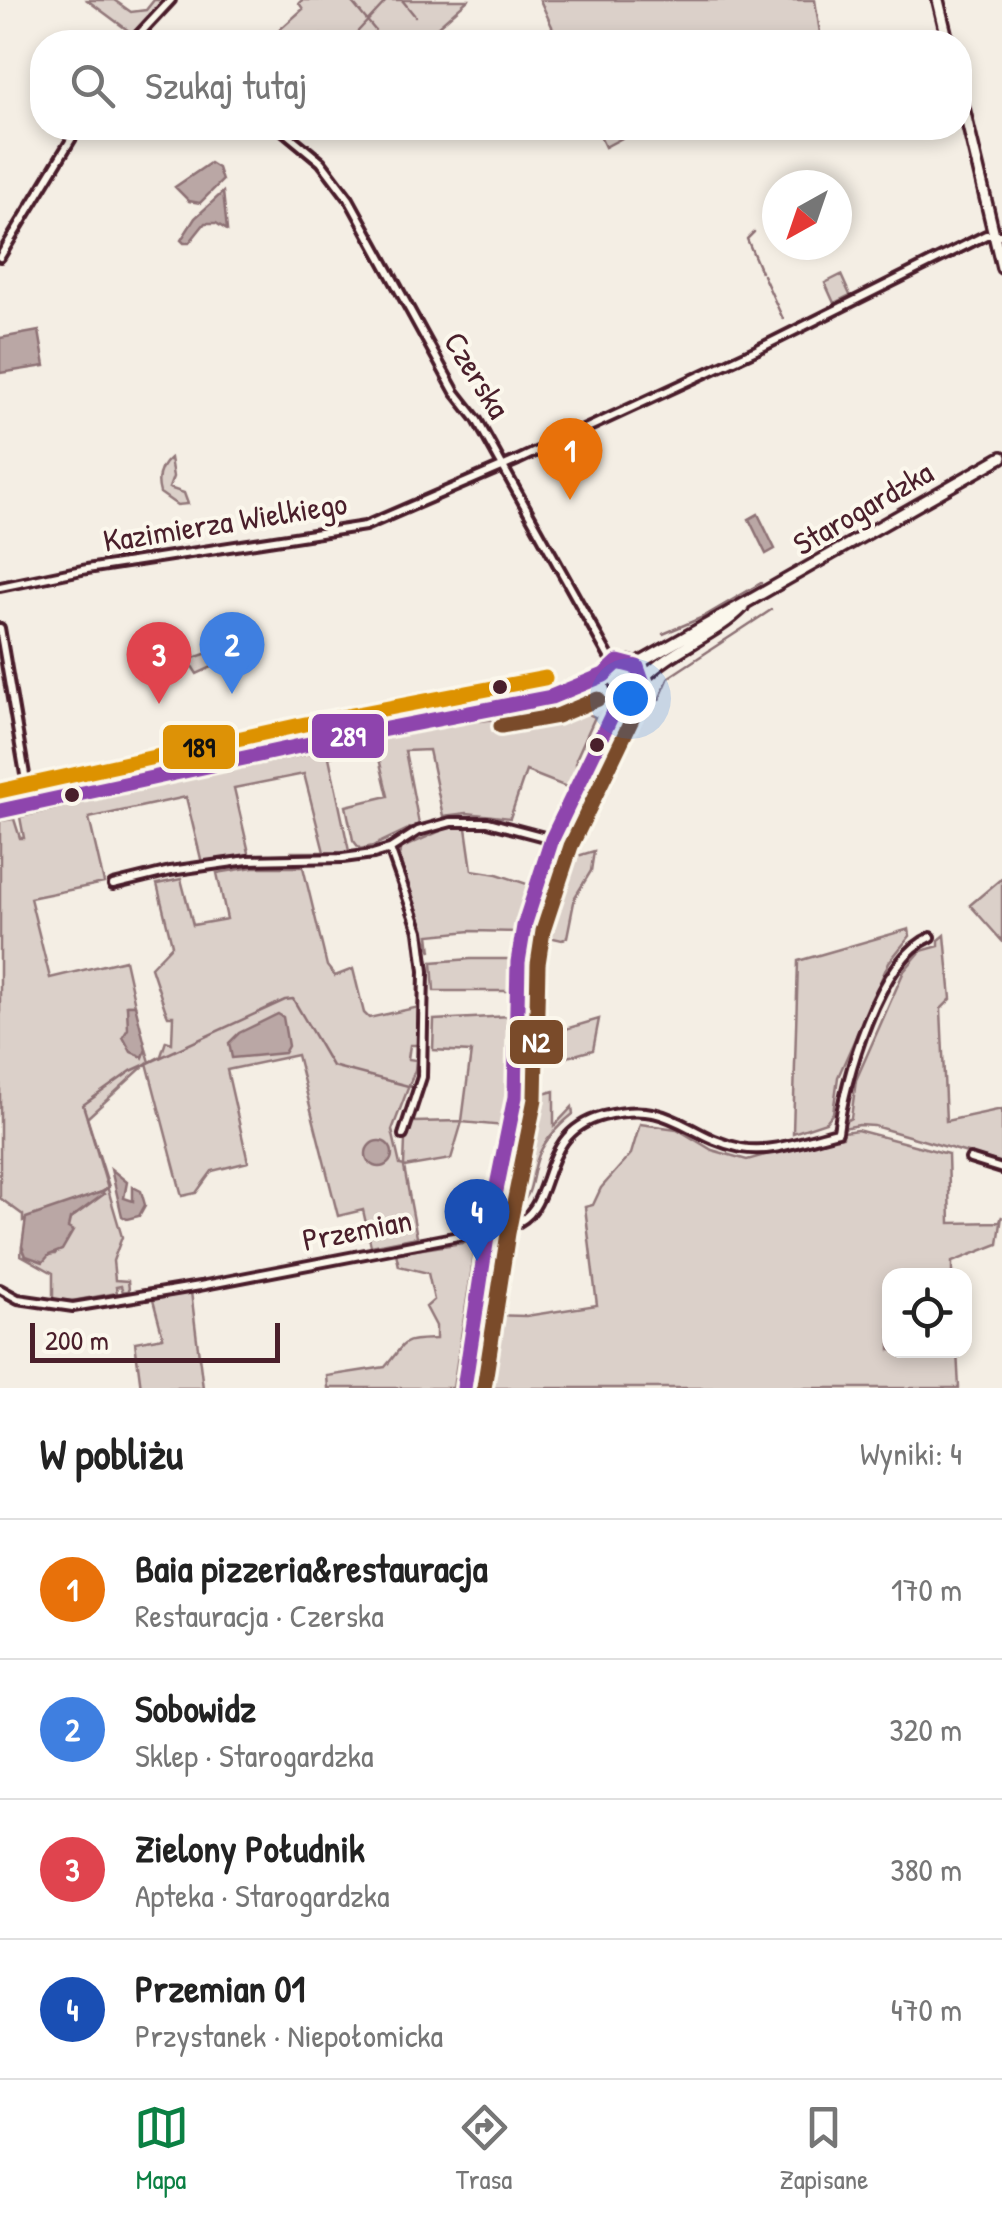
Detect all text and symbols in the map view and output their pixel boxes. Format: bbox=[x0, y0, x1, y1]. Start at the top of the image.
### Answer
search box bbox=[30, 30, 972, 140]
icon: search bbox=[65, 58, 120, 113]
text: Szukaj tutaj bbox=[145, 59, 307, 111]
north arrow bbox=[762, 170, 852, 260]
street label: Czerska bbox=[434, 323, 521, 426]
pin: 1 bbox=[538, 418, 602, 500]
street label: Starogardzka bbox=[785, 450, 940, 565]
street label: Kazimierza Wielkiego bbox=[100, 481, 350, 562]
pin: 2 bbox=[200, 612, 264, 694]
pin: 3 bbox=[126, 622, 192, 704]
your location bbox=[605, 673, 656, 724]
unlabelled marker bbox=[490, 677, 510, 697]
line badge: 289 bbox=[310, 712, 386, 760]
text: 289 bbox=[330, 717, 366, 755]
line badge: 189 bbox=[161, 723, 237, 771]
text: 189 bbox=[183, 728, 215, 766]
unlabelled marker bbox=[587, 735, 607, 755]
unlabelled marker bbox=[62, 785, 82, 805]
line badge: N2 bbox=[508, 1018, 565, 1066]
text: N2 bbox=[522, 1023, 551, 1061]
pin: 4 bbox=[444, 1178, 510, 1261]
street label: Przemian bbox=[299, 1198, 415, 1261]
map controls bbox=[882, 1268, 972, 1358]
button: locate bbox=[882, 1268, 972, 1358]
scale bar bbox=[30, 1318, 280, 1362]
text: 200 m bbox=[45, 1321, 109, 1359]
text: W pobliżu bbox=[40, 1425, 183, 1482]
text: Wyniki: 4 bbox=[860, 1432, 962, 1475]
text: Baia pizzeria&restauracja bbox=[135, 1542, 488, 1594]
text: 1 bbox=[67, 1568, 78, 1611]
text: 170 m bbox=[891, 1568, 962, 1611]
text: Restauracja · Czerska bbox=[135, 1594, 384, 1637]
text: Sobowidz bbox=[135, 1682, 256, 1734]
text: 2 bbox=[65, 1708, 80, 1751]
text: 320 m bbox=[889, 1708, 962, 1751]
text: Sklep · Starogardzka bbox=[135, 1734, 374, 1777]
text: Zielony Południk bbox=[135, 1822, 365, 1874]
text: 3 bbox=[65, 1848, 80, 1891]
text: 380 m bbox=[890, 1848, 962, 1891]
text: Apteka · Starogardzka bbox=[135, 1874, 390, 1917]
text: Przemian 01 bbox=[135, 1962, 305, 2014]
text: 4 bbox=[66, 1988, 79, 2031]
text: 470 m bbox=[891, 1988, 962, 2031]
text: Przystanek · Niepołomicka bbox=[135, 2014, 443, 2057]
tab: Mapa bbox=[134, 2100, 189, 2198]
tab: Trasa bbox=[456, 2100, 512, 2198]
tab: Zapisane bbox=[779, 2100, 868, 2198]

